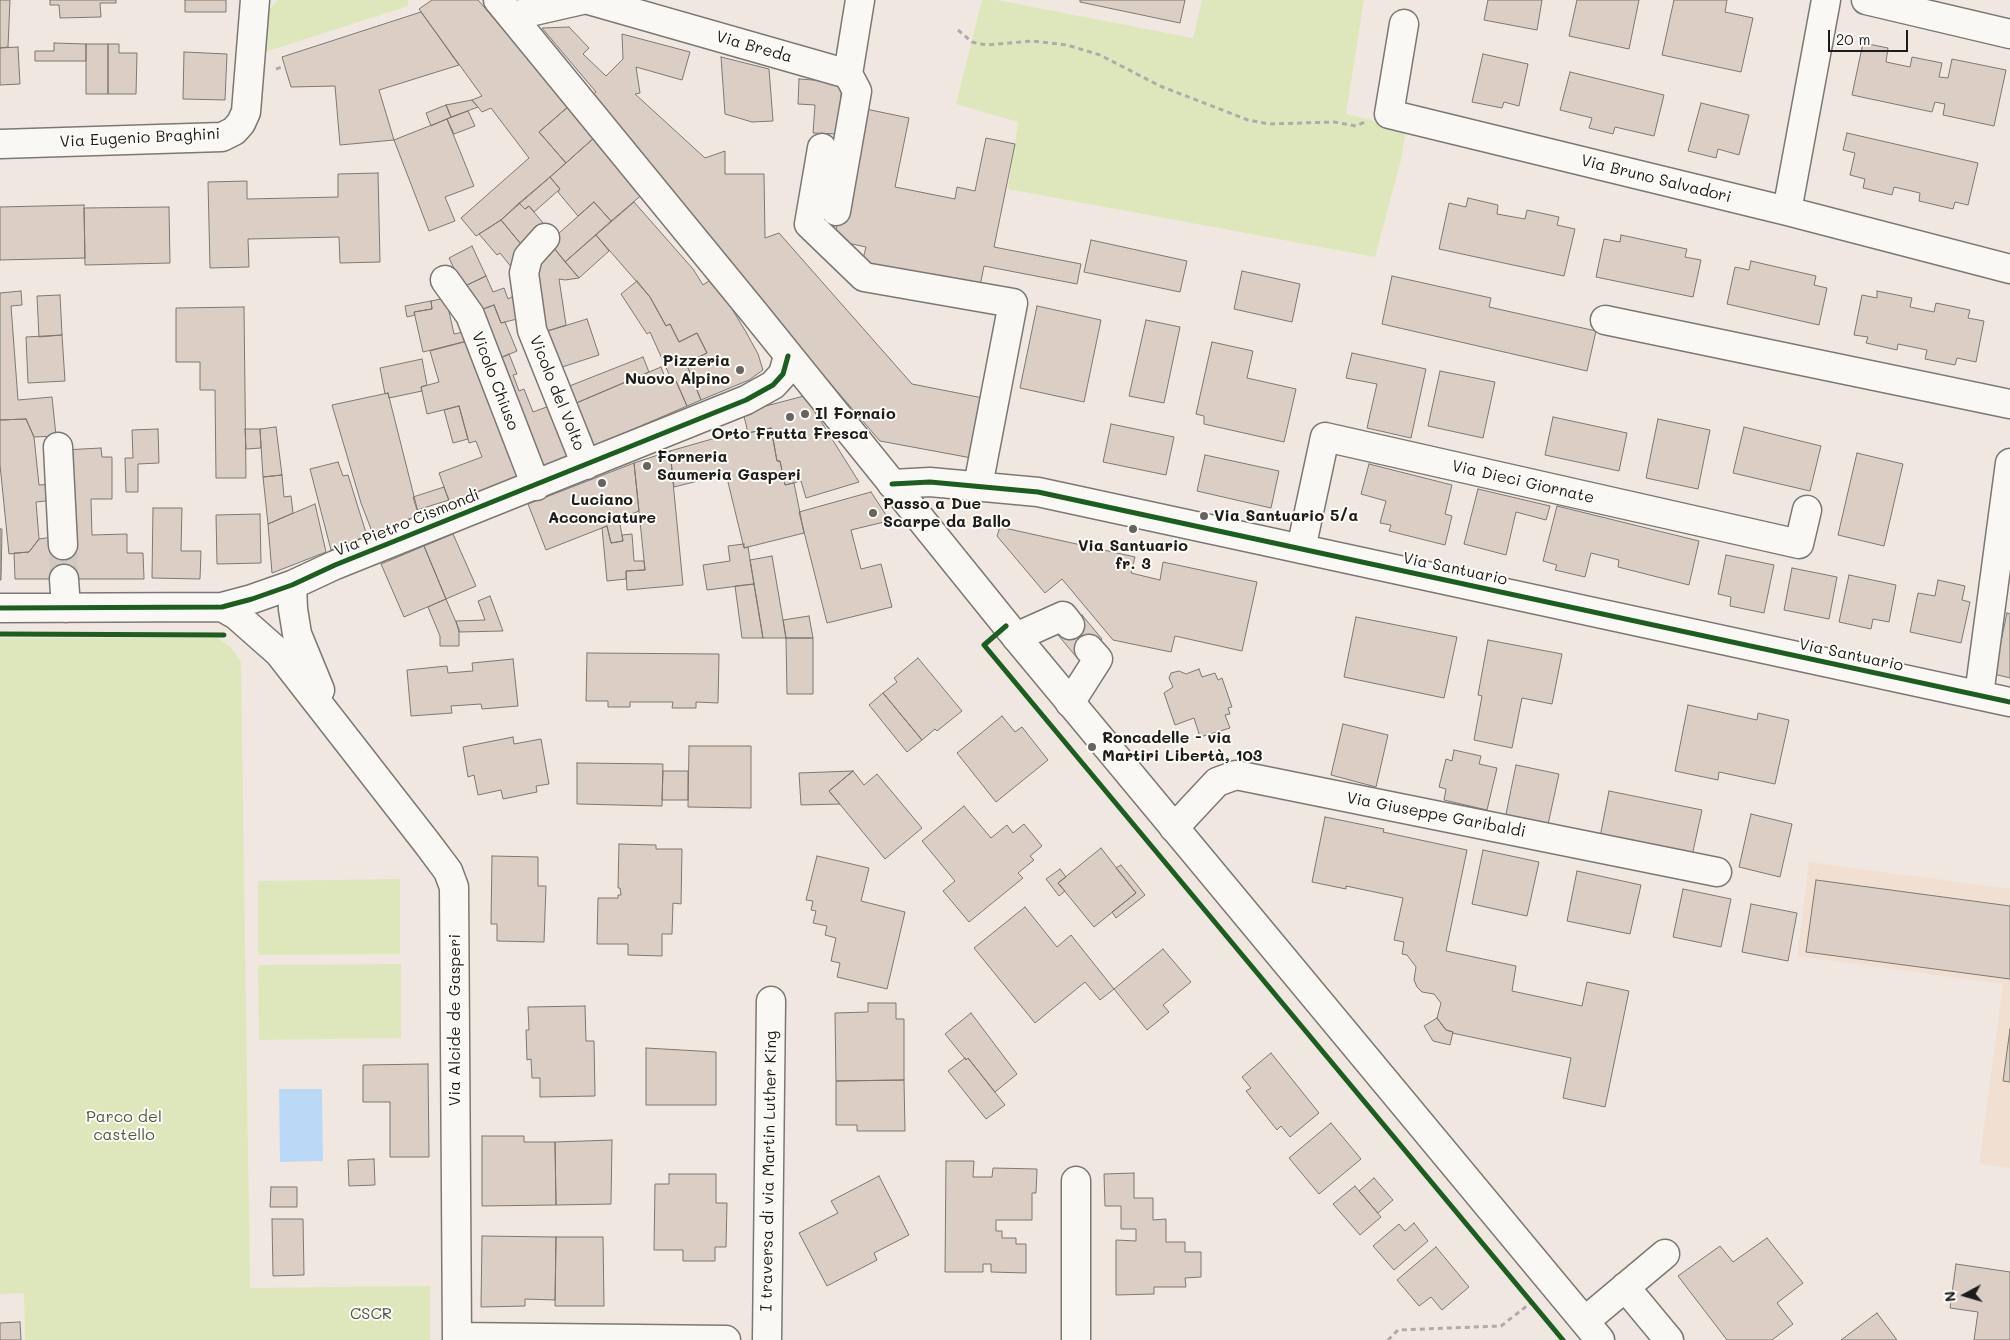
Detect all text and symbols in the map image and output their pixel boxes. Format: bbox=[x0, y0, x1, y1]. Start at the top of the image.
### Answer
scale bar bbox=[1830, 20, 1910, 52]
street label: Via Breda bbox=[714, 27, 794, 67]
text: 20 m bbox=[1836, 29, 1870, 49]
street label: Via Eugenio Braghini bbox=[59, 124, 221, 152]
street label: Via Bruno Salvadori bbox=[1579, 151, 1733, 207]
street label: Vicolo Chiuso bbox=[467, 329, 523, 433]
street label: Vicolo del Volto bbox=[525, 333, 589, 453]
place label: Pizzeria Nuovo Alpino bbox=[625, 351, 730, 389]
marker: Pizzeria Nuovo Alpino bbox=[734, 364, 746, 376]
place label: Il Fornaio bbox=[815, 404, 896, 424]
marker: Il Fornaio bbox=[799, 408, 811, 420]
marker: Orto Frutta Fresca bbox=[784, 411, 796, 423]
place label: Orto Frutta Fresca bbox=[711, 424, 869, 444]
place label: Forneria Saumeria Gasperi bbox=[657, 447, 801, 485]
street label: Via Dieci Giornate bbox=[1450, 456, 1596, 508]
marker: Forneria Saumeria Gasperi bbox=[641, 460, 653, 472]
marker: Luciano Acconciature bbox=[596, 477, 608, 489]
street label: Via Pietro Cismondi bbox=[332, 485, 482, 561]
place label: Luciano Acconciature bbox=[548, 490, 656, 528]
place label: Passo a Due Scarpe da Ballo bbox=[883, 494, 1011, 532]
place label: Via Santuario 5/a bbox=[1214, 506, 1358, 526]
marker: Passo a Due Scarpe da Ballo bbox=[867, 507, 879, 519]
marker: Via Santuario 5/a bbox=[1198, 510, 1210, 522]
marker: Via Santuario fr. 3 bbox=[1127, 523, 1139, 535]
place label: Via Santuario fr. 3 bbox=[1078, 536, 1188, 574]
street label: Via Santuario bbox=[1401, 549, 1509, 589]
street label: Via Santuario bbox=[1797, 635, 1905, 675]
place label: Roncadelle - via Martiri Libertà, 103 bbox=[1102, 728, 1262, 766]
marker: Roncadelle - via Martiri Libertà, 103 bbox=[1086, 741, 1098, 753]
street label: Via Giuseppe Garibaldi bbox=[1345, 788, 1527, 842]
street label: Via Alcide de Gasperi bbox=[445, 934, 465, 1106]
street label: I traversa di via Martin Luther King bbox=[757, 1030, 781, 1312]
park label: Parco del castello bbox=[86, 1107, 162, 1145]
north arrow bbox=[1940, 1270, 1990, 1320]
text: N bbox=[1940, 1290, 1960, 1303]
park label: CSCR bbox=[350, 1304, 392, 1324]

